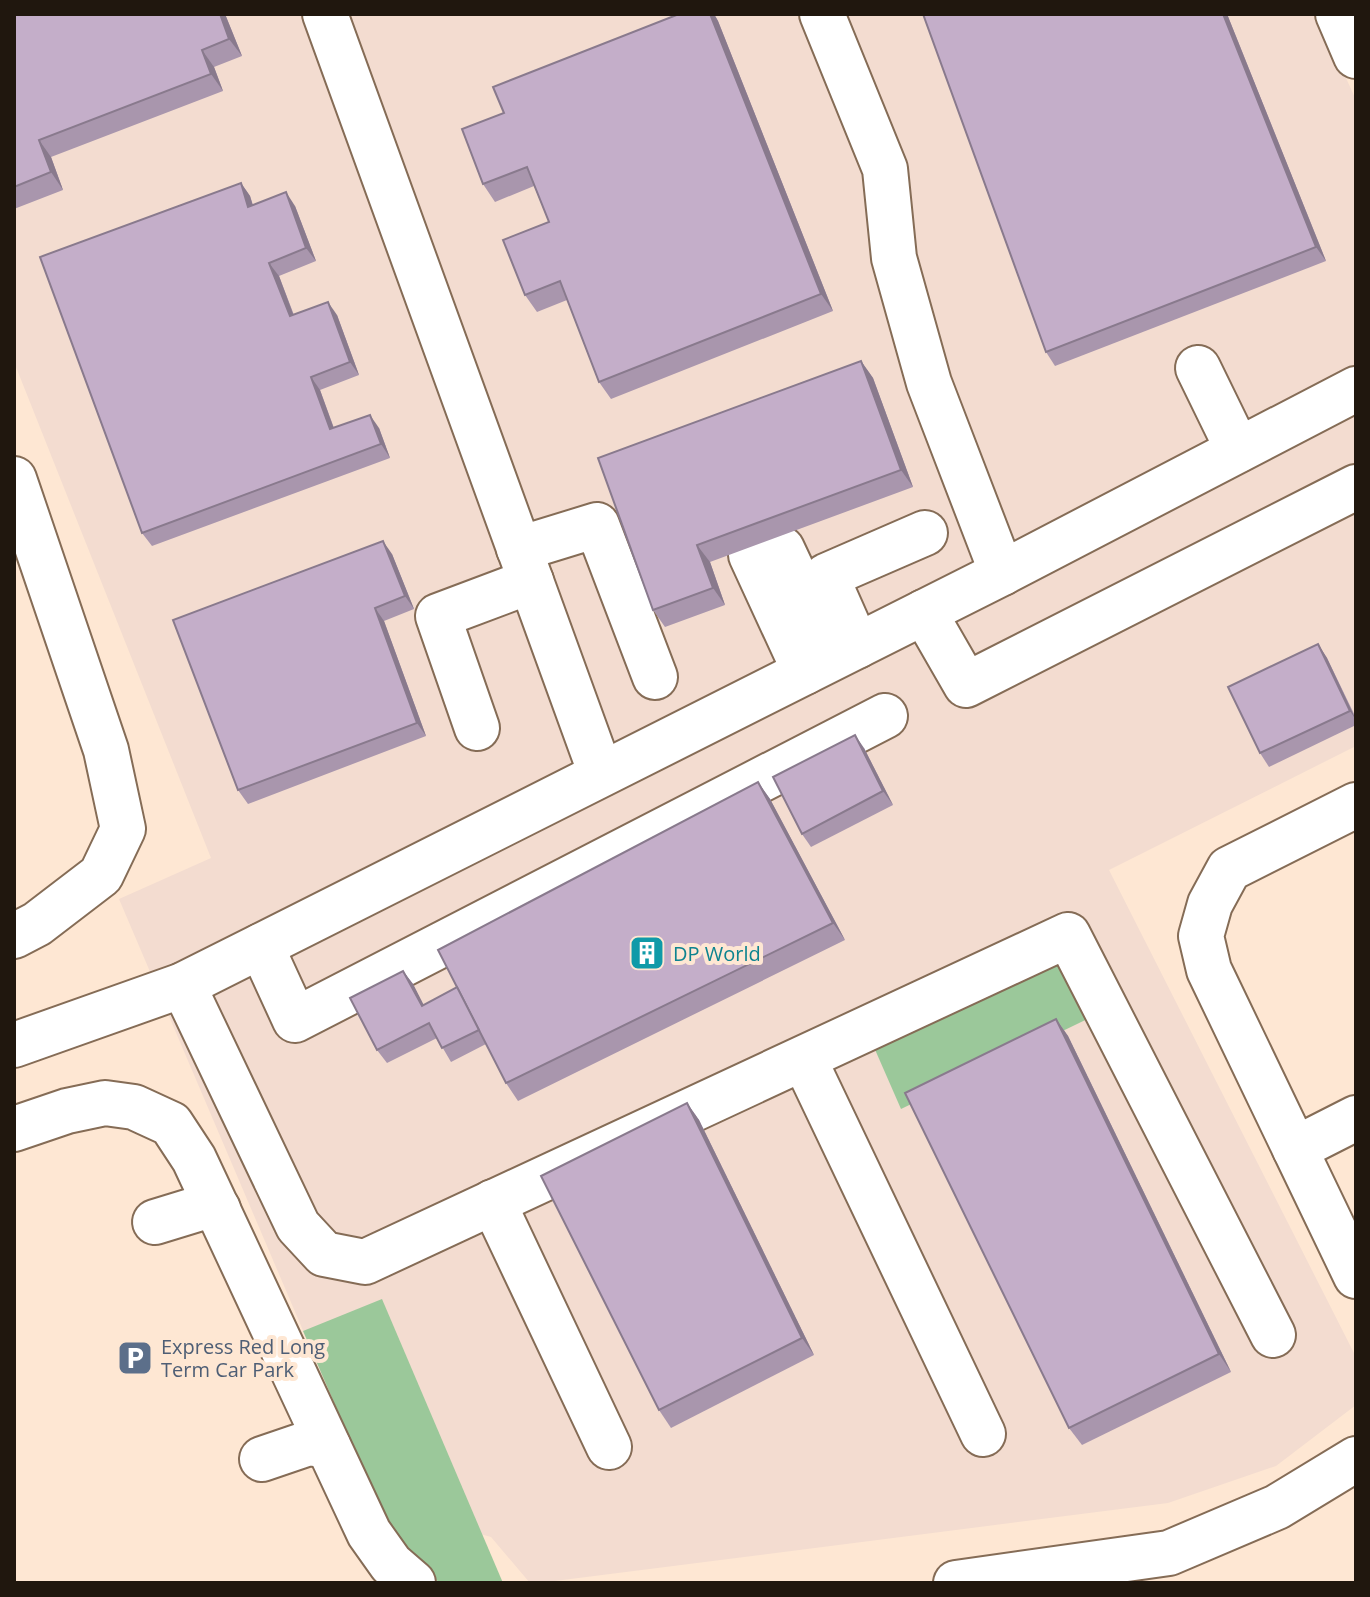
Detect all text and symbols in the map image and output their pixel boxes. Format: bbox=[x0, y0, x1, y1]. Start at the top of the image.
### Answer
building icon: DP World bbox=[628, 934, 666, 972]
place label: DP World bbox=[673, 940, 761, 967]
place label: Express Red Long Term Car Park bbox=[161, 1333, 325, 1383]
parking icon: Express Red Long Term Car Park bbox=[116, 1339, 154, 1377]

